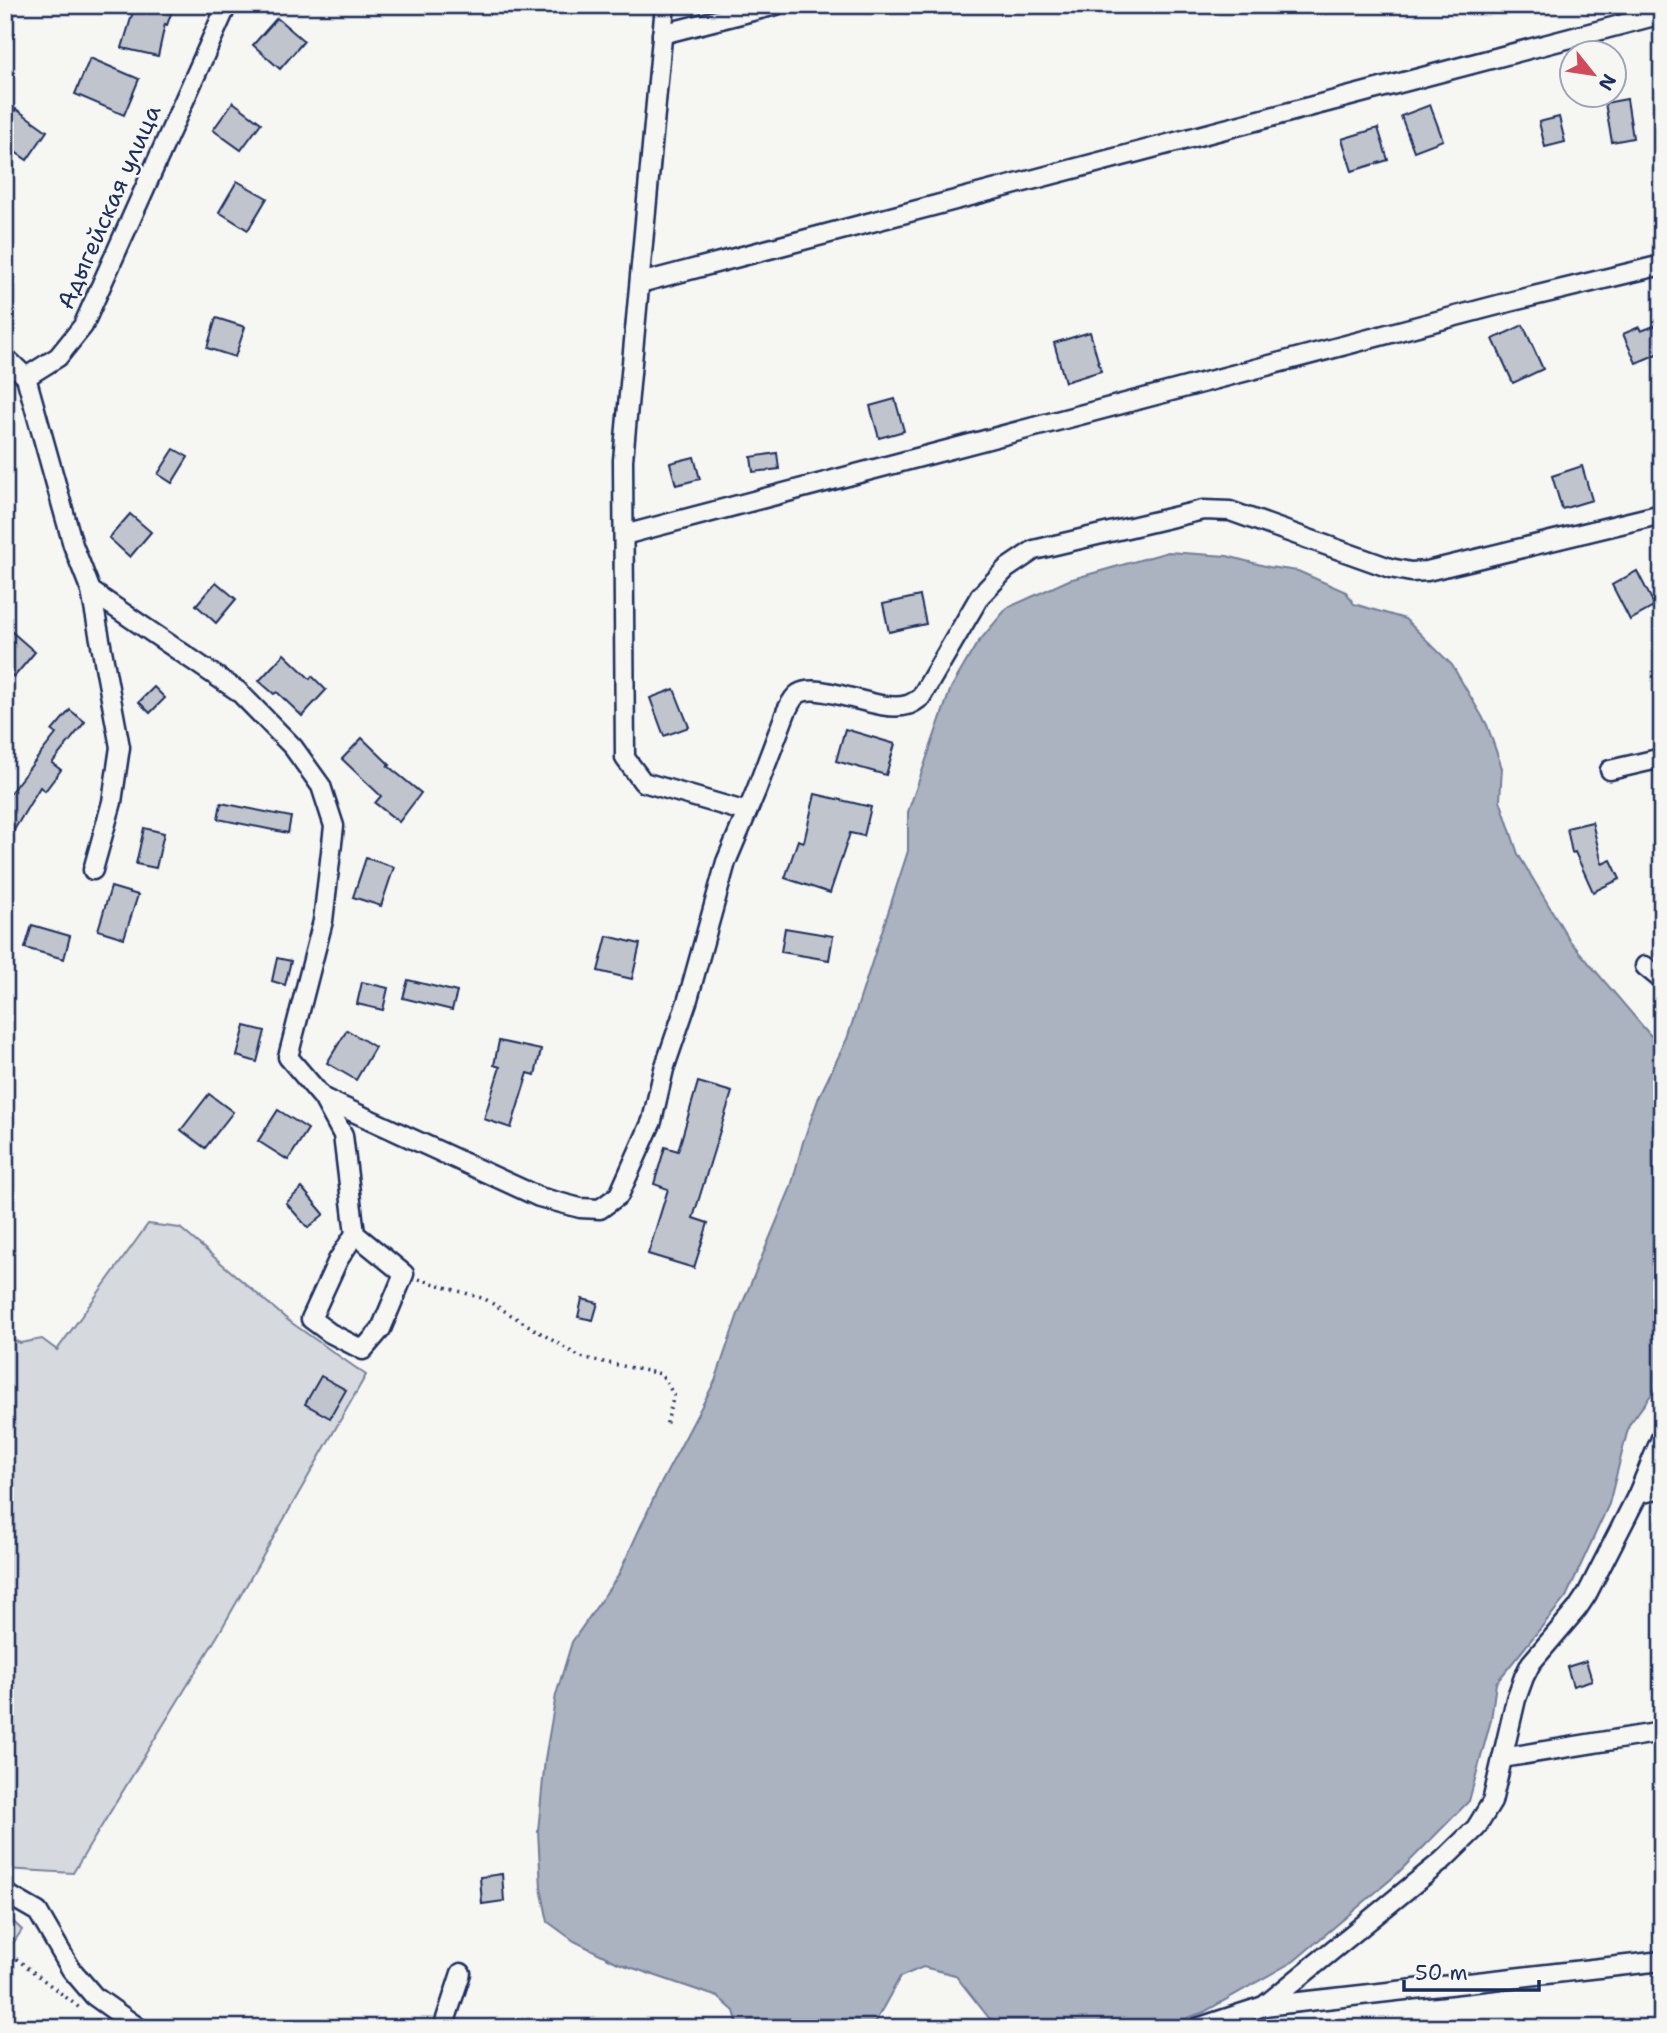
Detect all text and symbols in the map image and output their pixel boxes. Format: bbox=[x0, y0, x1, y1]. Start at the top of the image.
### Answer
north arrow bbox=[1558, 38, 1628, 108]
text: N bbox=[1593, 69, 1622, 95]
street label: Адыгейская улица bbox=[50, 100, 169, 314]
scale bar bbox=[1404, 1949, 1539, 1993]
text: 50 m bbox=[1415, 1959, 1468, 1987]

